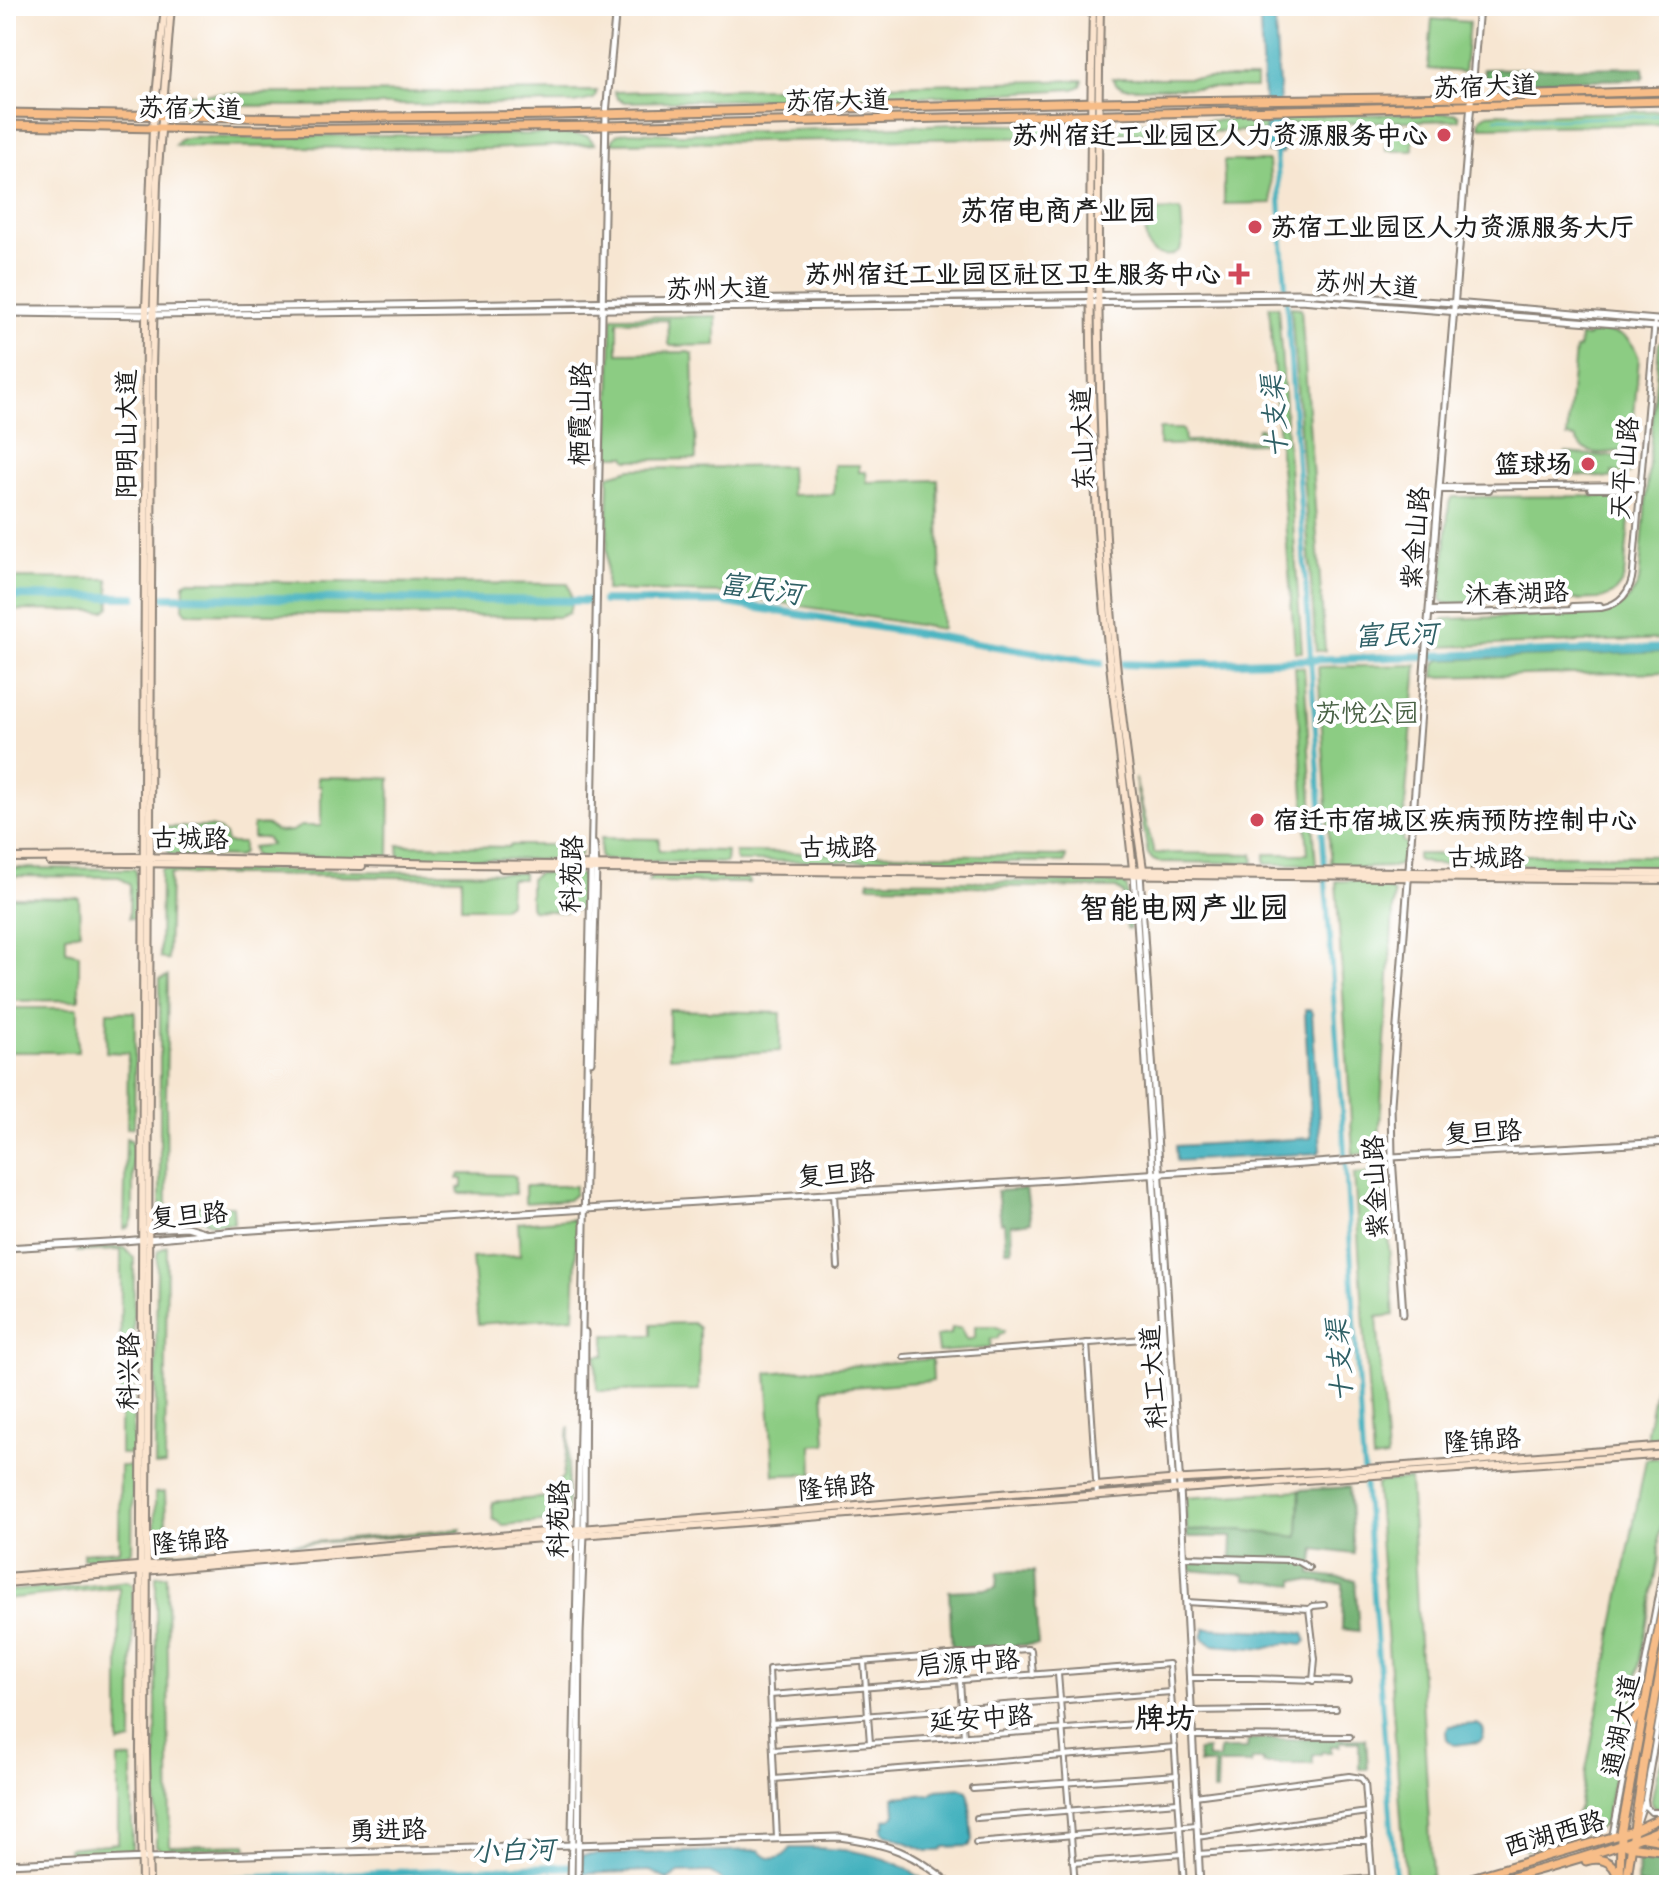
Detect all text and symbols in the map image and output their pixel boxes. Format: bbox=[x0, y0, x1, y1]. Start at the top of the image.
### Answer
street label: 苏宿大道 bbox=[1433, 69, 1538, 110]
street label: 苏宿大道 bbox=[785, 84, 889, 123]
street label: 苏宿大道 bbox=[138, 92, 242, 131]
place label: 苏州宿迁工业园区人力资源服务中心 bbox=[1012, 120, 1428, 157]
marker: 苏州宿迁工业园区人力资源服务中心 bbox=[1435, 126, 1453, 144]
district label: 苏宿电商产业园 bbox=[960, 195, 1156, 235]
place label: 苏宿工业园区人力资源服务大厅 bbox=[1271, 212, 1635, 249]
marker: 苏宿工业园区人力资源服务大厅 bbox=[1246, 218, 1264, 236]
place label: 苏州宿迁工业园区社区卫生服务中心 bbox=[805, 259, 1221, 296]
marker: 苏州宿迁工业园区社区卫生服务中心 bbox=[1228, 263, 1250, 285]
street label: 苏州大道 bbox=[1314, 265, 1420, 310]
street label: 苏州大道 bbox=[666, 272, 770, 311]
street label: 栖霞山路 bbox=[564, 362, 603, 466]
street label: 阳明山大道 bbox=[111, 369, 148, 499]
water label: 十支渠 bbox=[1256, 371, 1302, 460]
street label: 东山大道 bbox=[1065, 386, 1106, 491]
street label: 天平山路 bbox=[1605, 415, 1650, 522]
place label: 篮球场 bbox=[1494, 449, 1572, 486]
marker: 篮球场 bbox=[1579, 455, 1597, 473]
street label: 紫金山路 bbox=[1396, 485, 1441, 592]
water label: 富民河 bbox=[716, 567, 809, 619]
street label: 沐春湖路 bbox=[1465, 576, 1570, 617]
water label: 富民河 bbox=[1353, 617, 1443, 660]
park label: 苏悦公园 bbox=[1315, 698, 1419, 735]
place label: 宿迁市宿城区疾病预防控制中心 bbox=[1273, 805, 1637, 842]
marker: 宿迁市宿城区疾病预防控制中心 bbox=[1248, 811, 1266, 829]
street label: 古城路 bbox=[151, 822, 229, 861]
street label: 古城路 bbox=[799, 832, 877, 869]
street label: 科苑路 bbox=[555, 834, 594, 914]
street label: 古城路 bbox=[1447, 841, 1525, 880]
district label: 智能电网产业园 bbox=[1079, 891, 1289, 934]
street label: 复旦路 bbox=[1443, 1115, 1523, 1156]
street label: 紫金山路 bbox=[1357, 1134, 1400, 1240]
street label: 复旦路 bbox=[796, 1156, 876, 1199]
street label: 复旦路 bbox=[149, 1197, 230, 1240]
water label: 十支渠 bbox=[1321, 1315, 1367, 1404]
street label: 科工大道 bbox=[1134, 1324, 1179, 1430]
street label: 科兴路 bbox=[112, 1332, 151, 1410]
street label: 隆锦路 bbox=[1442, 1422, 1522, 1465]
street label: 隆锦路 bbox=[796, 1469, 877, 1512]
street label: 科苑路 bbox=[542, 1480, 581, 1558]
street label: 隆锦路 bbox=[150, 1523, 231, 1566]
street label: 启源中路 bbox=[915, 1643, 1021, 1688]
street label: 通湖大道 bbox=[1595, 1671, 1652, 1780]
street label: 延安中路 bbox=[928, 1699, 1034, 1744]
district label: 牌坊 bbox=[1135, 1701, 1195, 1744]
street label: 西湖西路 bbox=[1500, 1804, 1610, 1868]
street label: 勇进路 bbox=[348, 1814, 428, 1853]
water label: 小白河 bbox=[470, 1833, 560, 1876]

